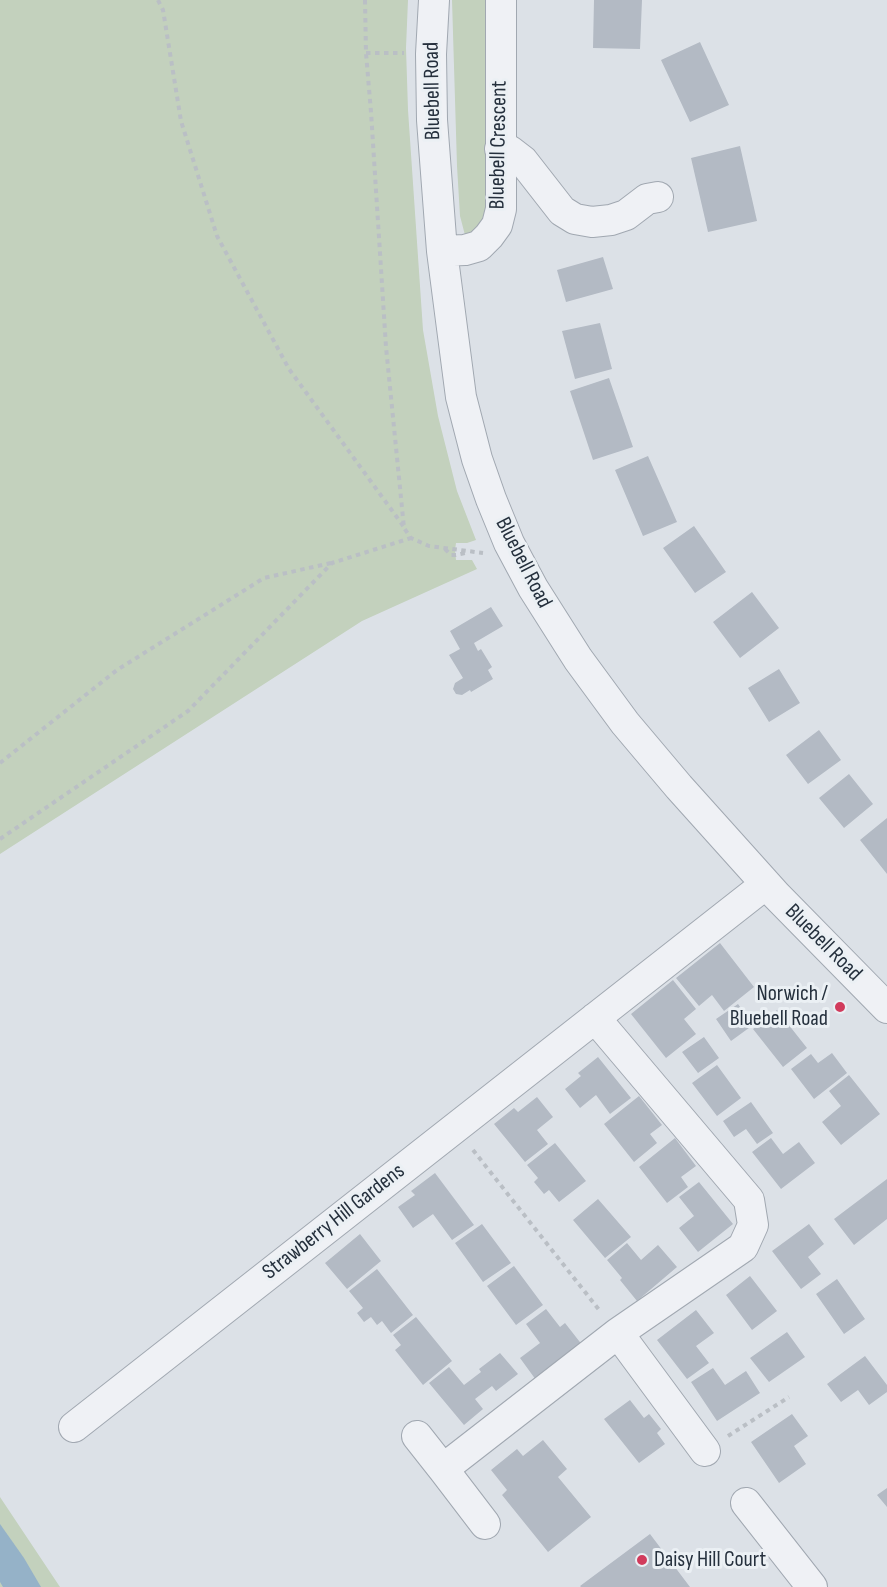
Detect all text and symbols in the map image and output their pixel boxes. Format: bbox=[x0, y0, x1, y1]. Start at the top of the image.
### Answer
street label: Bluebell Road bbox=[419, 42, 447, 140]
street label: Bluebell Crescent bbox=[485, 80, 513, 210]
street label: Bluebell Road bbox=[489, 513, 557, 613]
street label: Bluebell Road bbox=[779, 899, 867, 987]
place label: Norwich / Bluebell Road bbox=[730, 981, 828, 1032]
marker: Norwich / Bluebell Road bbox=[833, 1000, 847, 1014]
street label: Strawberry Hill Gardens bbox=[258, 1158, 410, 1286]
place label: Daisy Hill Court bbox=[654, 1547, 766, 1573]
marker: Daisy Hill Court bbox=[635, 1553, 649, 1567]

